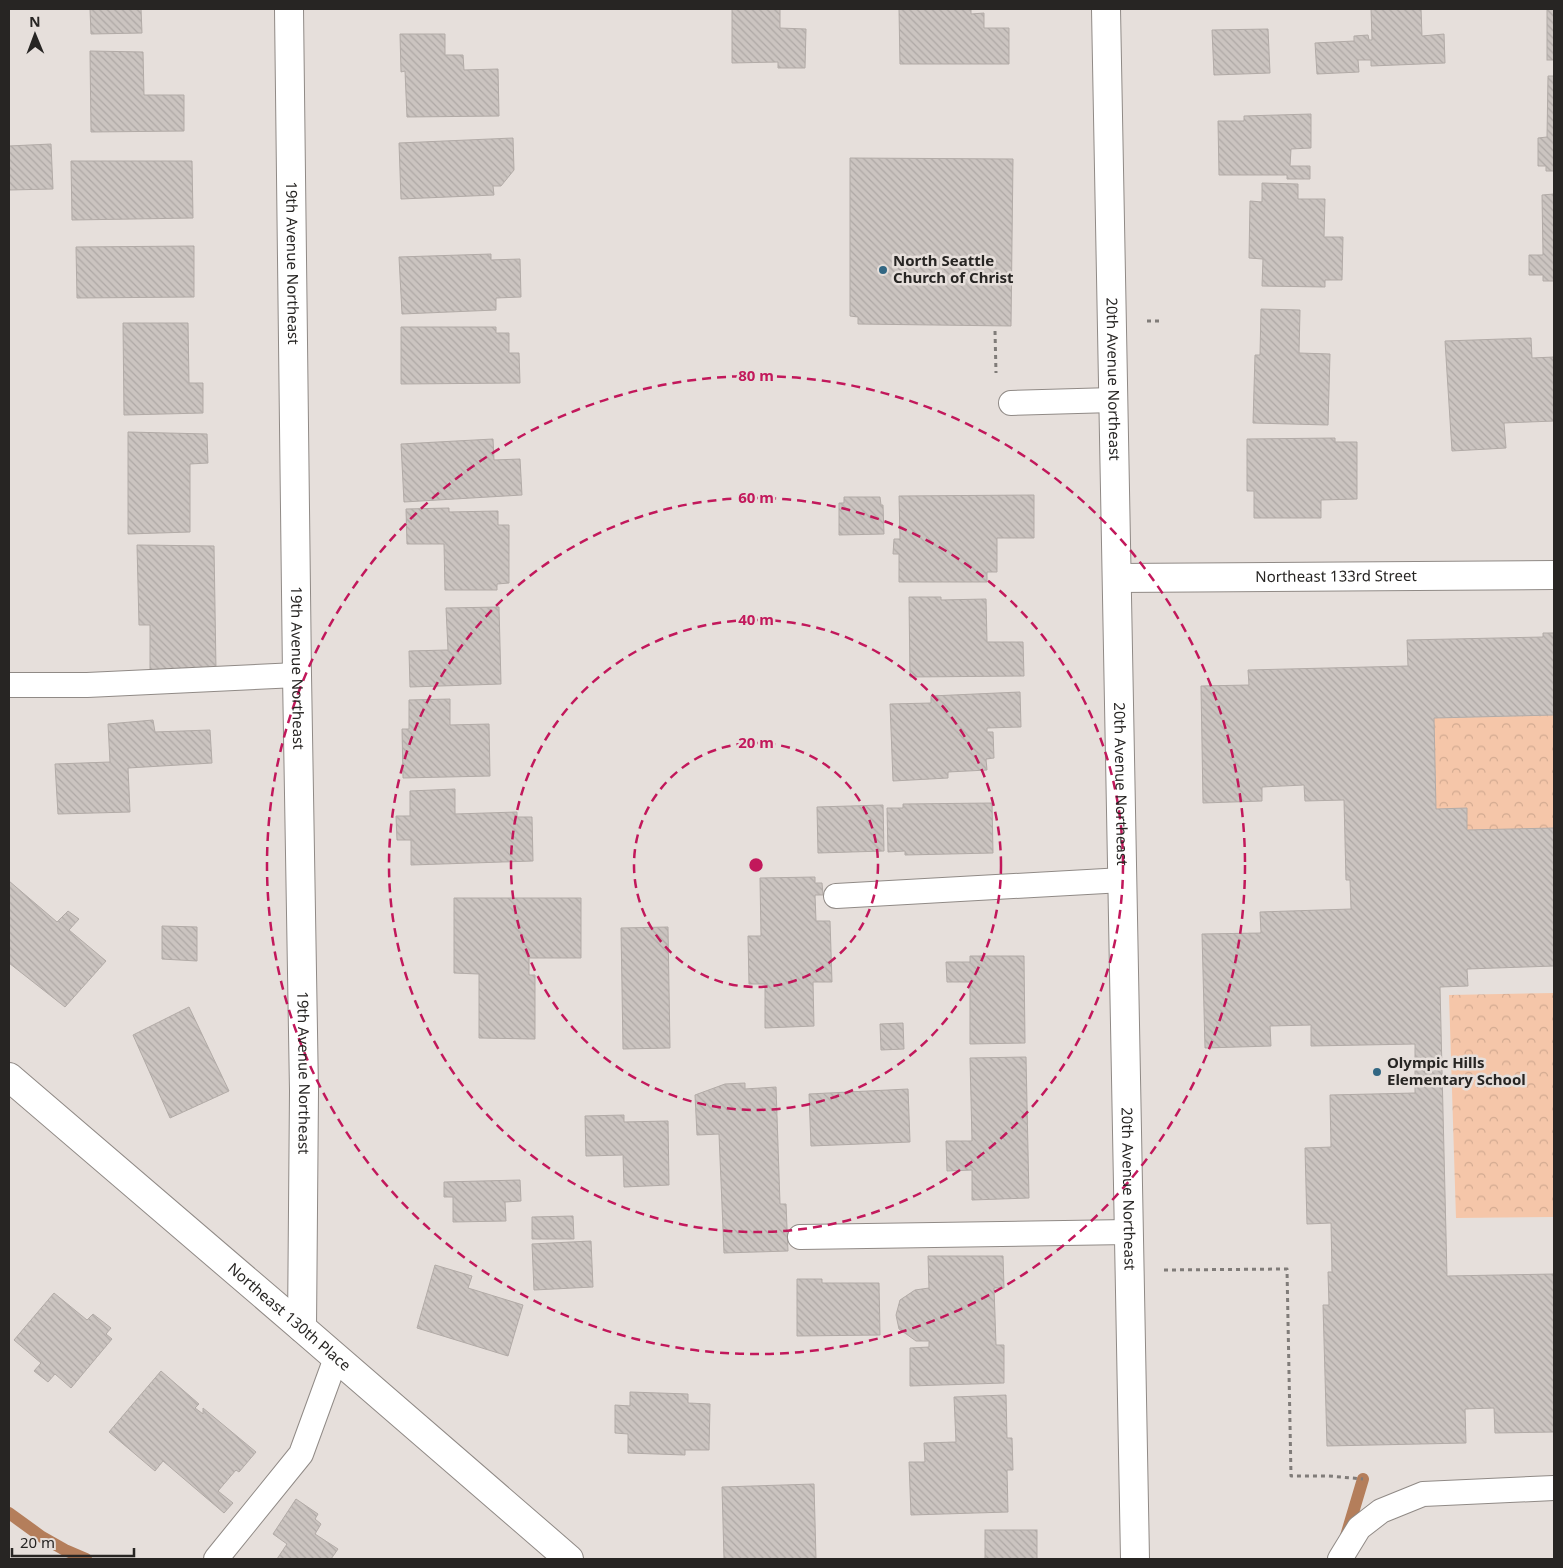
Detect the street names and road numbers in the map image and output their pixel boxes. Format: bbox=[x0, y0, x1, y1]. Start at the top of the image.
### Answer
street label: 19th Avenue Northeast bbox=[282, 181, 304, 345]
street label: 20th Avenue Northeast bbox=[1102, 297, 1125, 461]
street label: Northeast 133rd Street bbox=[1255, 565, 1417, 586]
street label: 19th Avenue Northeast bbox=[287, 586, 309, 750]
street label: 20th Avenue Northeast bbox=[1110, 702, 1133, 866]
street label: 19th Avenue Northeast bbox=[293, 991, 315, 1155]
street label: 20th Avenue Northeast bbox=[1118, 1107, 1141, 1271]
street label: Northeast 130th Place bbox=[224, 1258, 356, 1375]

